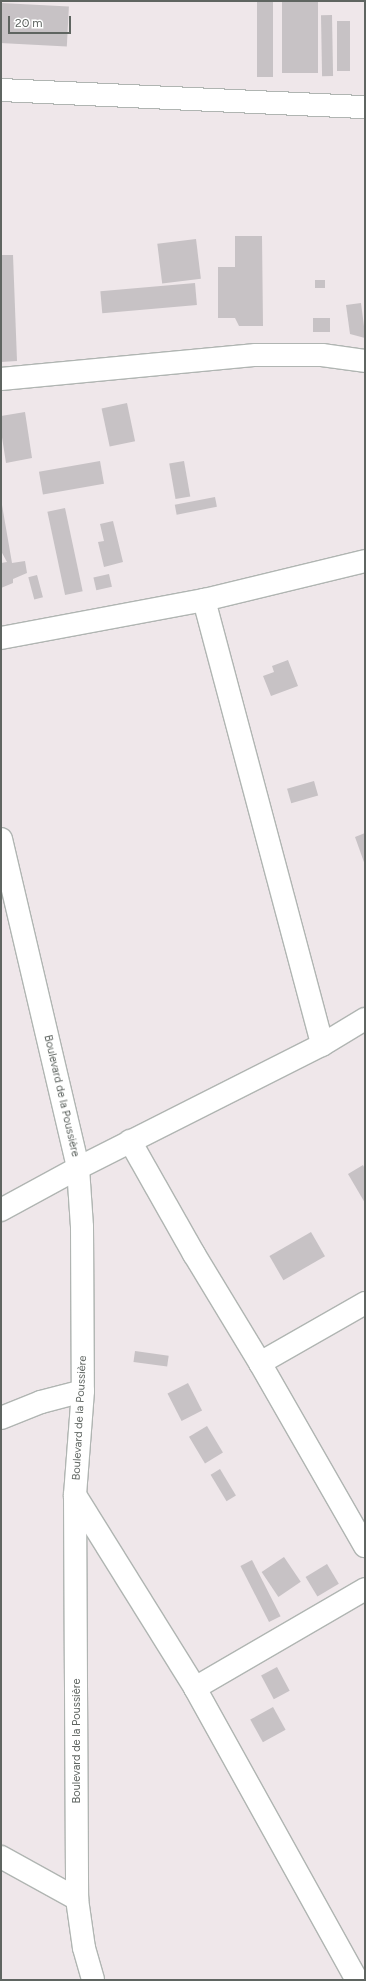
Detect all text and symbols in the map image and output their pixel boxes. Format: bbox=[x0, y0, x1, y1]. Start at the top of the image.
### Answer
scale bar bbox=[10, 8, 73, 34]
text: 20 m bbox=[15, 16, 43, 30]
street label: Boulevard de la Poussière bbox=[41, 1034, 81, 1158]
street label: Boulevard de la Poussière bbox=[70, 1355, 90, 1481]
street label: Boulevard de la Poussière bbox=[70, 1679, 84, 1803]

